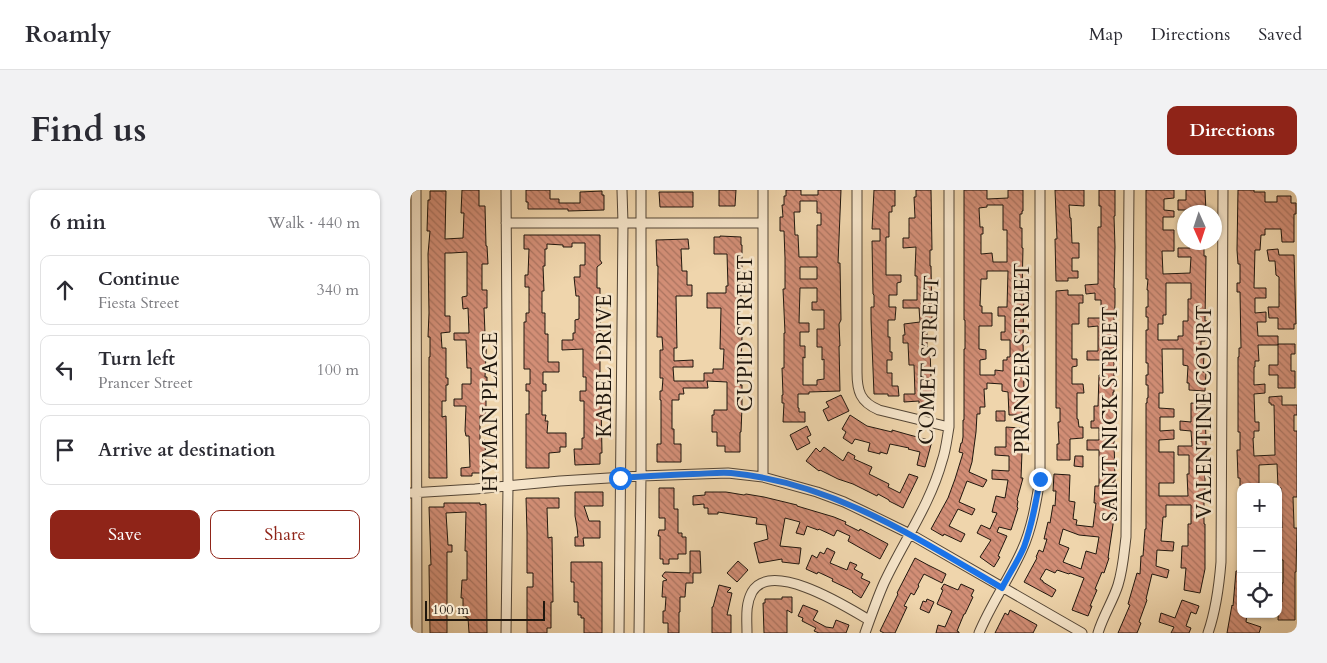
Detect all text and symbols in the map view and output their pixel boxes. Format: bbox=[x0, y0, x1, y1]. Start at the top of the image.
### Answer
text: Roamly bbox=[25, 18, 111, 51]
text: Map bbox=[1089, 22, 1123, 47]
text: Directions bbox=[1151, 22, 1230, 47]
text: Saved bbox=[1258, 22, 1302, 47]
text: Find us bbox=[30, 106, 146, 154]
button: Directions bbox=[1167, 106, 1297, 155]
north arrow bbox=[1177, 205, 1222, 250]
text: 6 min bbox=[50, 208, 106, 237]
text: Walk · 440 m bbox=[268, 212, 360, 234]
street label: CUPID STREET bbox=[731, 254, 760, 412]
street label: PRANCER STREET bbox=[1008, 263, 1037, 453]
text: Continue bbox=[98, 266, 180, 292]
street label: COMET STREET bbox=[912, 275, 946, 445]
icon: ahead bbox=[51, 276, 79, 304]
text: 340 m bbox=[317, 279, 359, 301]
text: Fiesta Street bbox=[98, 292, 179, 314]
street label: KABEL DRIVE bbox=[590, 294, 619, 438]
street label: VALENTINE COURT bbox=[1190, 305, 1219, 519]
street label: SAINT NICK STREET bbox=[1096, 306, 1125, 522]
street label: HYMAN PLACE bbox=[476, 332, 505, 492]
text: Turn left bbox=[98, 346, 175, 372]
icon: left bbox=[51, 356, 79, 384]
text: 100 m bbox=[317, 359, 359, 381]
text: Prancer Street bbox=[98, 372, 193, 394]
icon: arrive bbox=[51, 436, 79, 464]
text: Arrive at destination bbox=[98, 437, 275, 463]
route start bbox=[609, 467, 632, 490]
route end bbox=[1029, 468, 1052, 491]
map controls bbox=[1237, 483, 1282, 618]
button: + bbox=[1237, 483, 1282, 528]
button: Save bbox=[50, 510, 200, 559]
button: Share bbox=[210, 510, 360, 559]
button: − bbox=[1237, 528, 1282, 573]
button: locate bbox=[1237, 573, 1282, 618]
scale bar bbox=[425, 598, 545, 621]
text: 100 m bbox=[432, 600, 469, 619]

